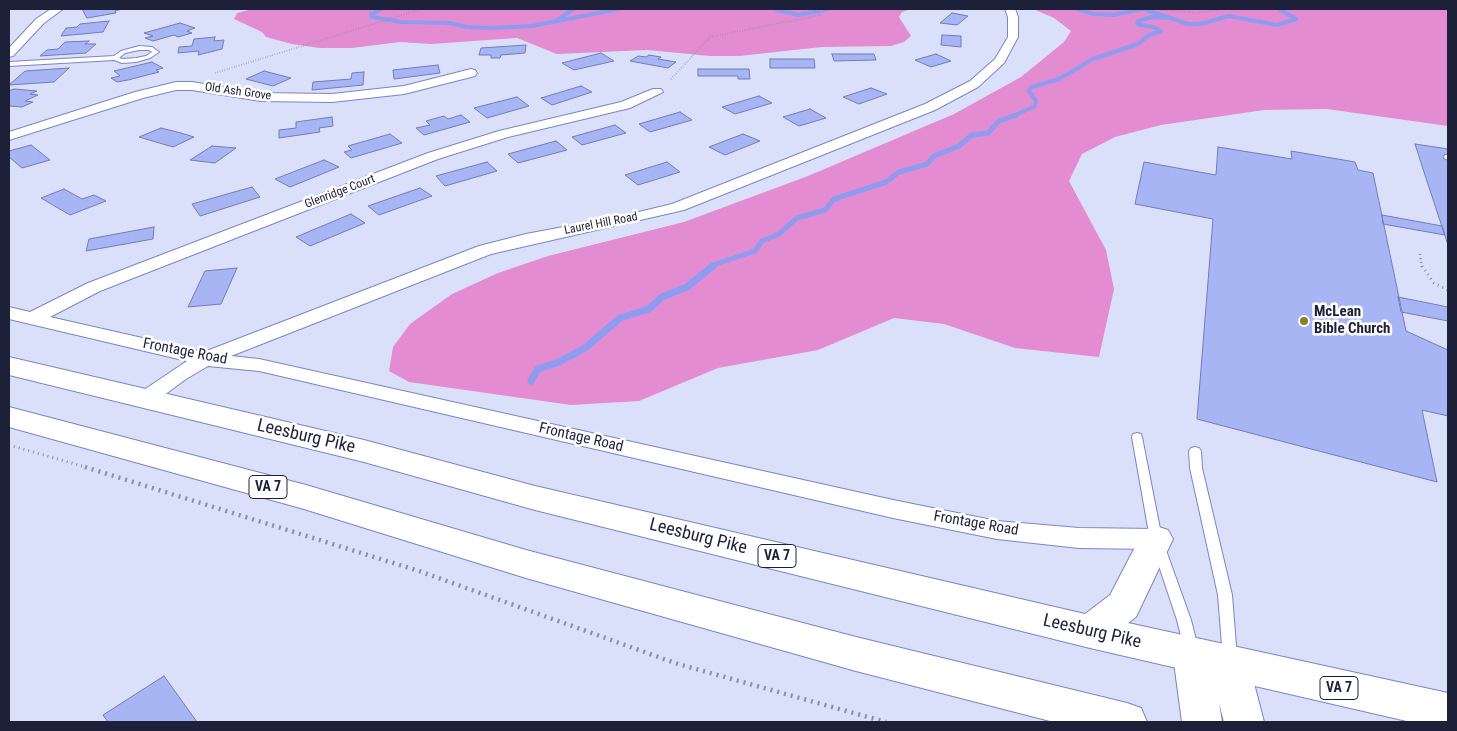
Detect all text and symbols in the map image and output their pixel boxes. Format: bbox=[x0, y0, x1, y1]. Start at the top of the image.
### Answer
street label: Old Ash Grove bbox=[204, 80, 272, 104]
street label: Glenridge Court bbox=[303, 172, 377, 212]
street label: Laurel Hill Road bbox=[563, 210, 639, 238]
place label: McLean Bible Church bbox=[1314, 303, 1390, 338]
marker: McLean Bible Church bbox=[1298, 315, 1310, 327]
street label: Frontage Road bbox=[141, 335, 229, 369]
street label: Leesburg Pike bbox=[255, 415, 357, 459]
street label: Frontage Road bbox=[537, 420, 625, 456]
road number: VA 7 bbox=[249, 476, 287, 498]
street label: Frontage Road bbox=[932, 508, 1020, 540]
street label: Leesburg Pike bbox=[647, 514, 749, 560]
road number: VA 7 bbox=[758, 544, 796, 568]
street label: Leesburg Pike bbox=[1041, 610, 1143, 654]
road number: VA 7 bbox=[1320, 676, 1358, 700]

